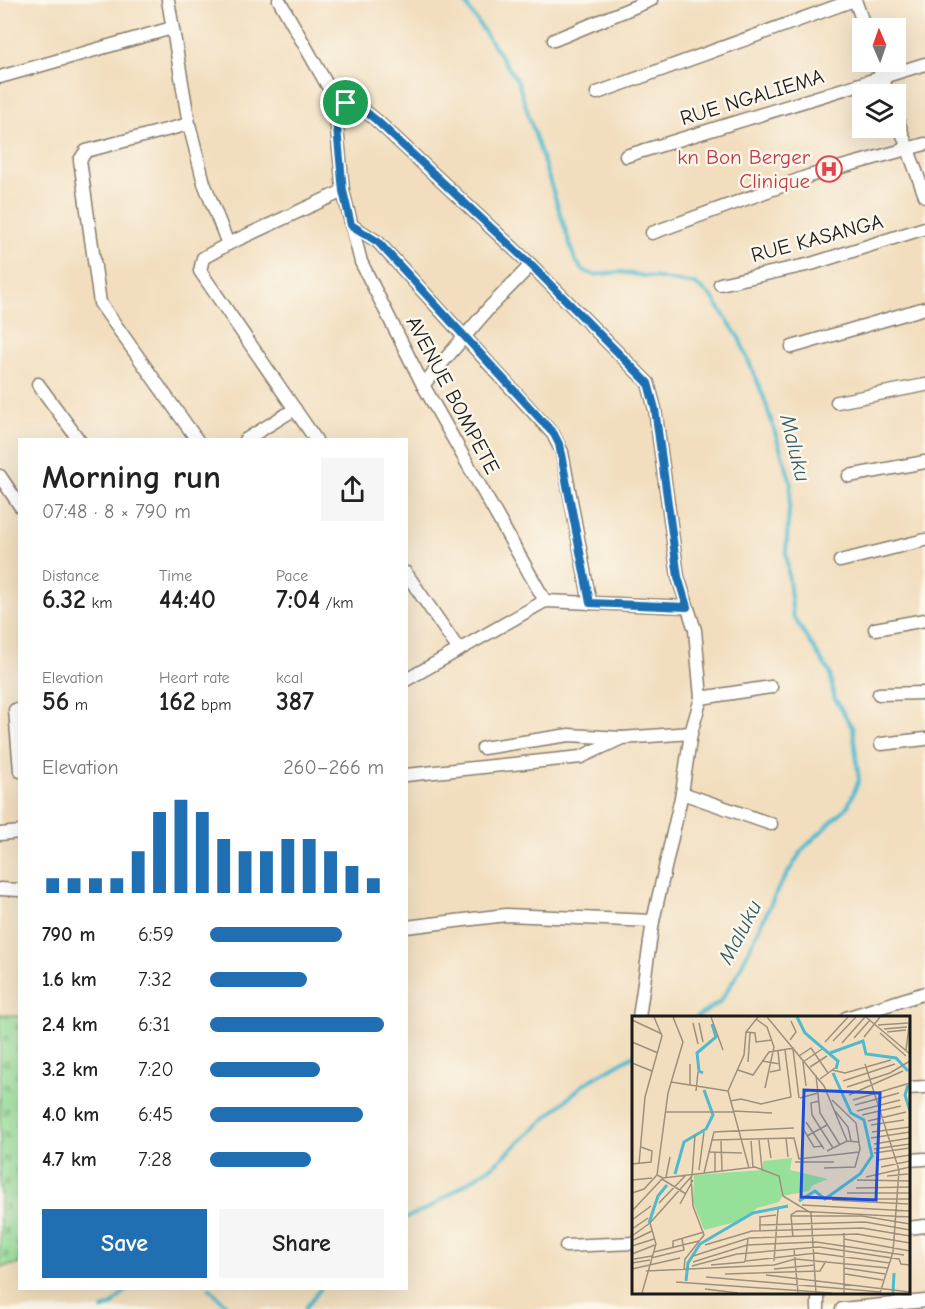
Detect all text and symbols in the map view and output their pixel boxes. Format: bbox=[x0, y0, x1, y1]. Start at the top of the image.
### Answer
north arrow bbox=[852, 18, 906, 72]
map controls bbox=[852, 18, 906, 138]
street label: RUE NGALIEMA bbox=[677, 64, 827, 130]
pin bbox=[320, 77, 371, 128]
button: layers bbox=[852, 84, 906, 138]
icon: arrive bbox=[329, 86, 362, 119]
place label: kn Bon Berger Clinique bbox=[677, 145, 811, 193]
hospital icon: kn Bon Berger Clinique bbox=[814, 154, 844, 184]
street label: RUE KASANGA bbox=[748, 209, 886, 267]
street label: AVENUE BOMPETE bbox=[401, 312, 505, 478]
water label: Maluku bbox=[774, 411, 816, 484]
text: Morning run bbox=[42, 458, 221, 496]
button: share bbox=[321, 458, 384, 521]
text: 07:48 · 8 × 790 m bbox=[42, 500, 191, 523]
text: Distance bbox=[42, 567, 99, 585]
text: Time bbox=[159, 567, 192, 585]
text: Pace bbox=[276, 567, 308, 585]
text: 6.32 bbox=[42, 585, 86, 615]
text: 44:40 bbox=[159, 585, 216, 615]
text: 7:04 bbox=[276, 585, 320, 615]
text: km bbox=[86, 594, 112, 612]
text: /km bbox=[320, 594, 353, 612]
text: Elevation bbox=[42, 669, 103, 687]
text: Heart rate bbox=[159, 669, 230, 687]
text: kcal bbox=[276, 669, 303, 687]
text: 56 bbox=[42, 687, 69, 717]
text: 162 bbox=[159, 687, 196, 717]
text: 387 bbox=[276, 687, 314, 717]
text: m bbox=[69, 696, 88, 714]
text: bpm bbox=[196, 696, 231, 714]
text: Elevation bbox=[42, 756, 119, 779]
text: 260–266 m bbox=[283, 756, 384, 779]
water label: Maluku bbox=[712, 896, 768, 969]
text: 790 m bbox=[42, 923, 96, 946]
text: 6:59 bbox=[138, 923, 174, 946]
text: 1.6 km bbox=[42, 968, 97, 991]
text: 7:32 bbox=[138, 968, 172, 991]
text: 2.4 km bbox=[42, 1013, 98, 1036]
text: 6:31 bbox=[138, 1013, 171, 1036]
inset map bbox=[632, 1016, 910, 1294]
text: 3.2 km bbox=[42, 1058, 98, 1081]
text: 7:20 bbox=[138, 1058, 174, 1081]
text: 4.0 km bbox=[42, 1103, 99, 1126]
text: 6:45 bbox=[138, 1103, 173, 1126]
text: 4.7 km bbox=[42, 1148, 97, 1171]
text: 7:28 bbox=[138, 1148, 172, 1171]
button: Save bbox=[42, 1209, 207, 1278]
button: Share bbox=[219, 1209, 384, 1278]

